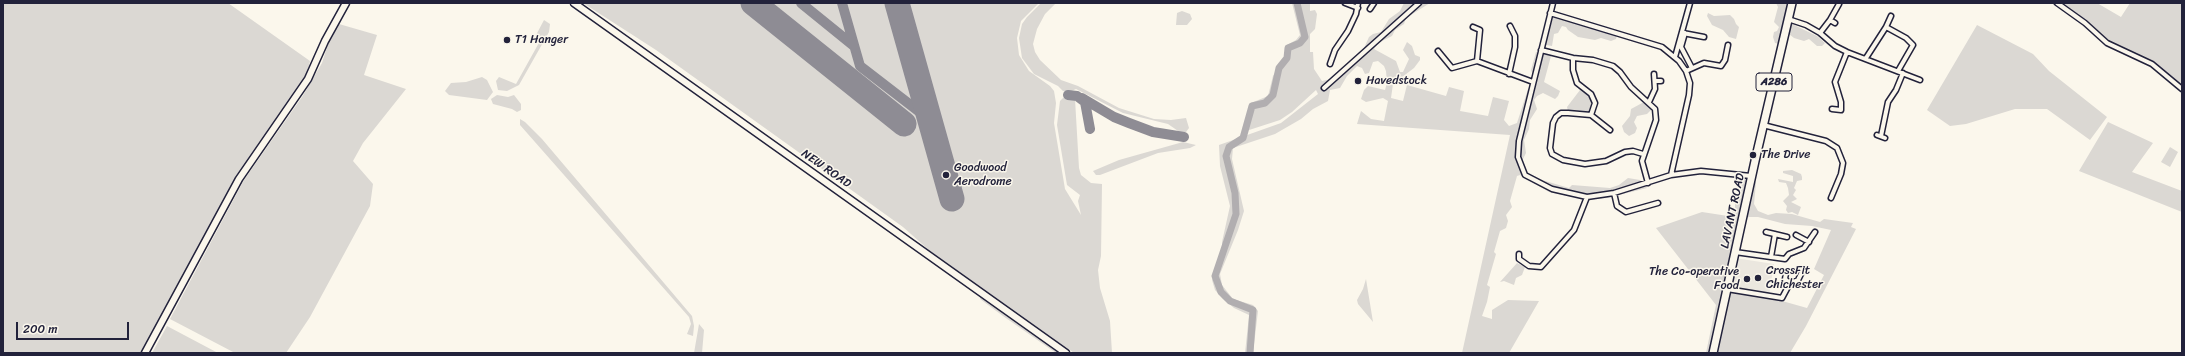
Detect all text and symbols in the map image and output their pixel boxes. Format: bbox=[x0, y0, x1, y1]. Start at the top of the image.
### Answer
place label: T1 Hanger bbox=[515, 33, 568, 47]
marker: T1 Hanger bbox=[502, 35, 512, 45]
road number: A286 bbox=[1756, 73, 1792, 91]
place label: Havedstock bbox=[1366, 74, 1427, 88]
marker: Havedstock bbox=[1353, 76, 1363, 86]
street label: NEW ROAD bbox=[798, 147, 854, 191]
place label: The Drive bbox=[1761, 148, 1810, 162]
marker: The Drive bbox=[1748, 150, 1758, 160]
place label: Goodwood Aerodrome bbox=[954, 161, 1012, 189]
marker: Goodwood Aerodrome bbox=[941, 170, 951, 180]
street label: LAVANT ROAD bbox=[1718, 172, 1748, 250]
place label: CrossFit Chichester bbox=[1766, 264, 1823, 292]
place label: The Co-operative Food bbox=[1649, 265, 1739, 293]
marker: CrossFit Chichester bbox=[1753, 273, 1763, 283]
marker: The Co-operative Food bbox=[1742, 274, 1752, 284]
scale bar bbox=[18, 314, 131, 340]
text: 200 m bbox=[23, 318, 57, 340]

